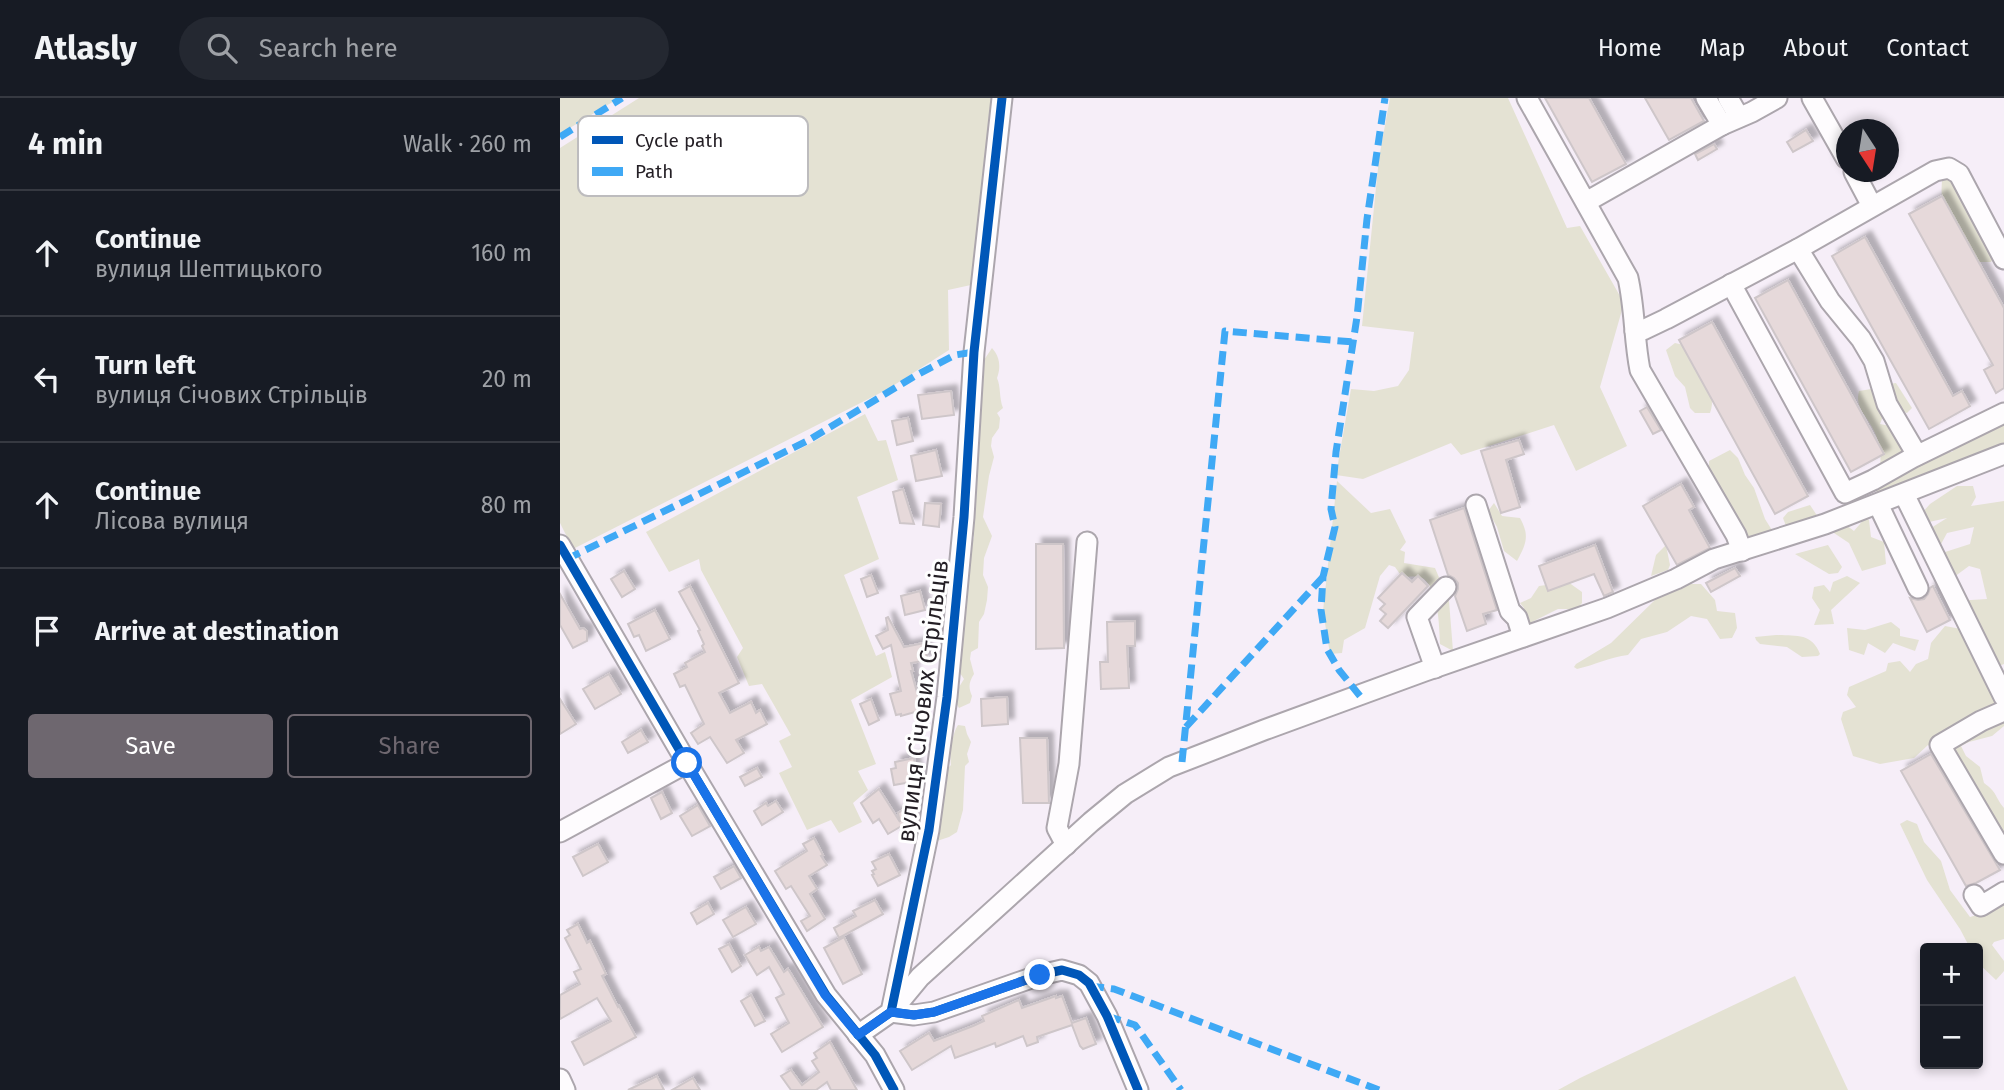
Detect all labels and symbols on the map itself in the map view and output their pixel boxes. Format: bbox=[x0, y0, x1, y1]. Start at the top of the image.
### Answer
legend bbox=[578, 116, 808, 196]
north arrow bbox=[1836, 119, 1899, 182]
text: Cycle path bbox=[635, 129, 723, 152]
text: Path bbox=[635, 160, 673, 183]
street label: вулиця Січових Стрільців bbox=[892, 558, 954, 844]
route start bbox=[671, 747, 702, 778]
route end bbox=[1024, 959, 1055, 990]

